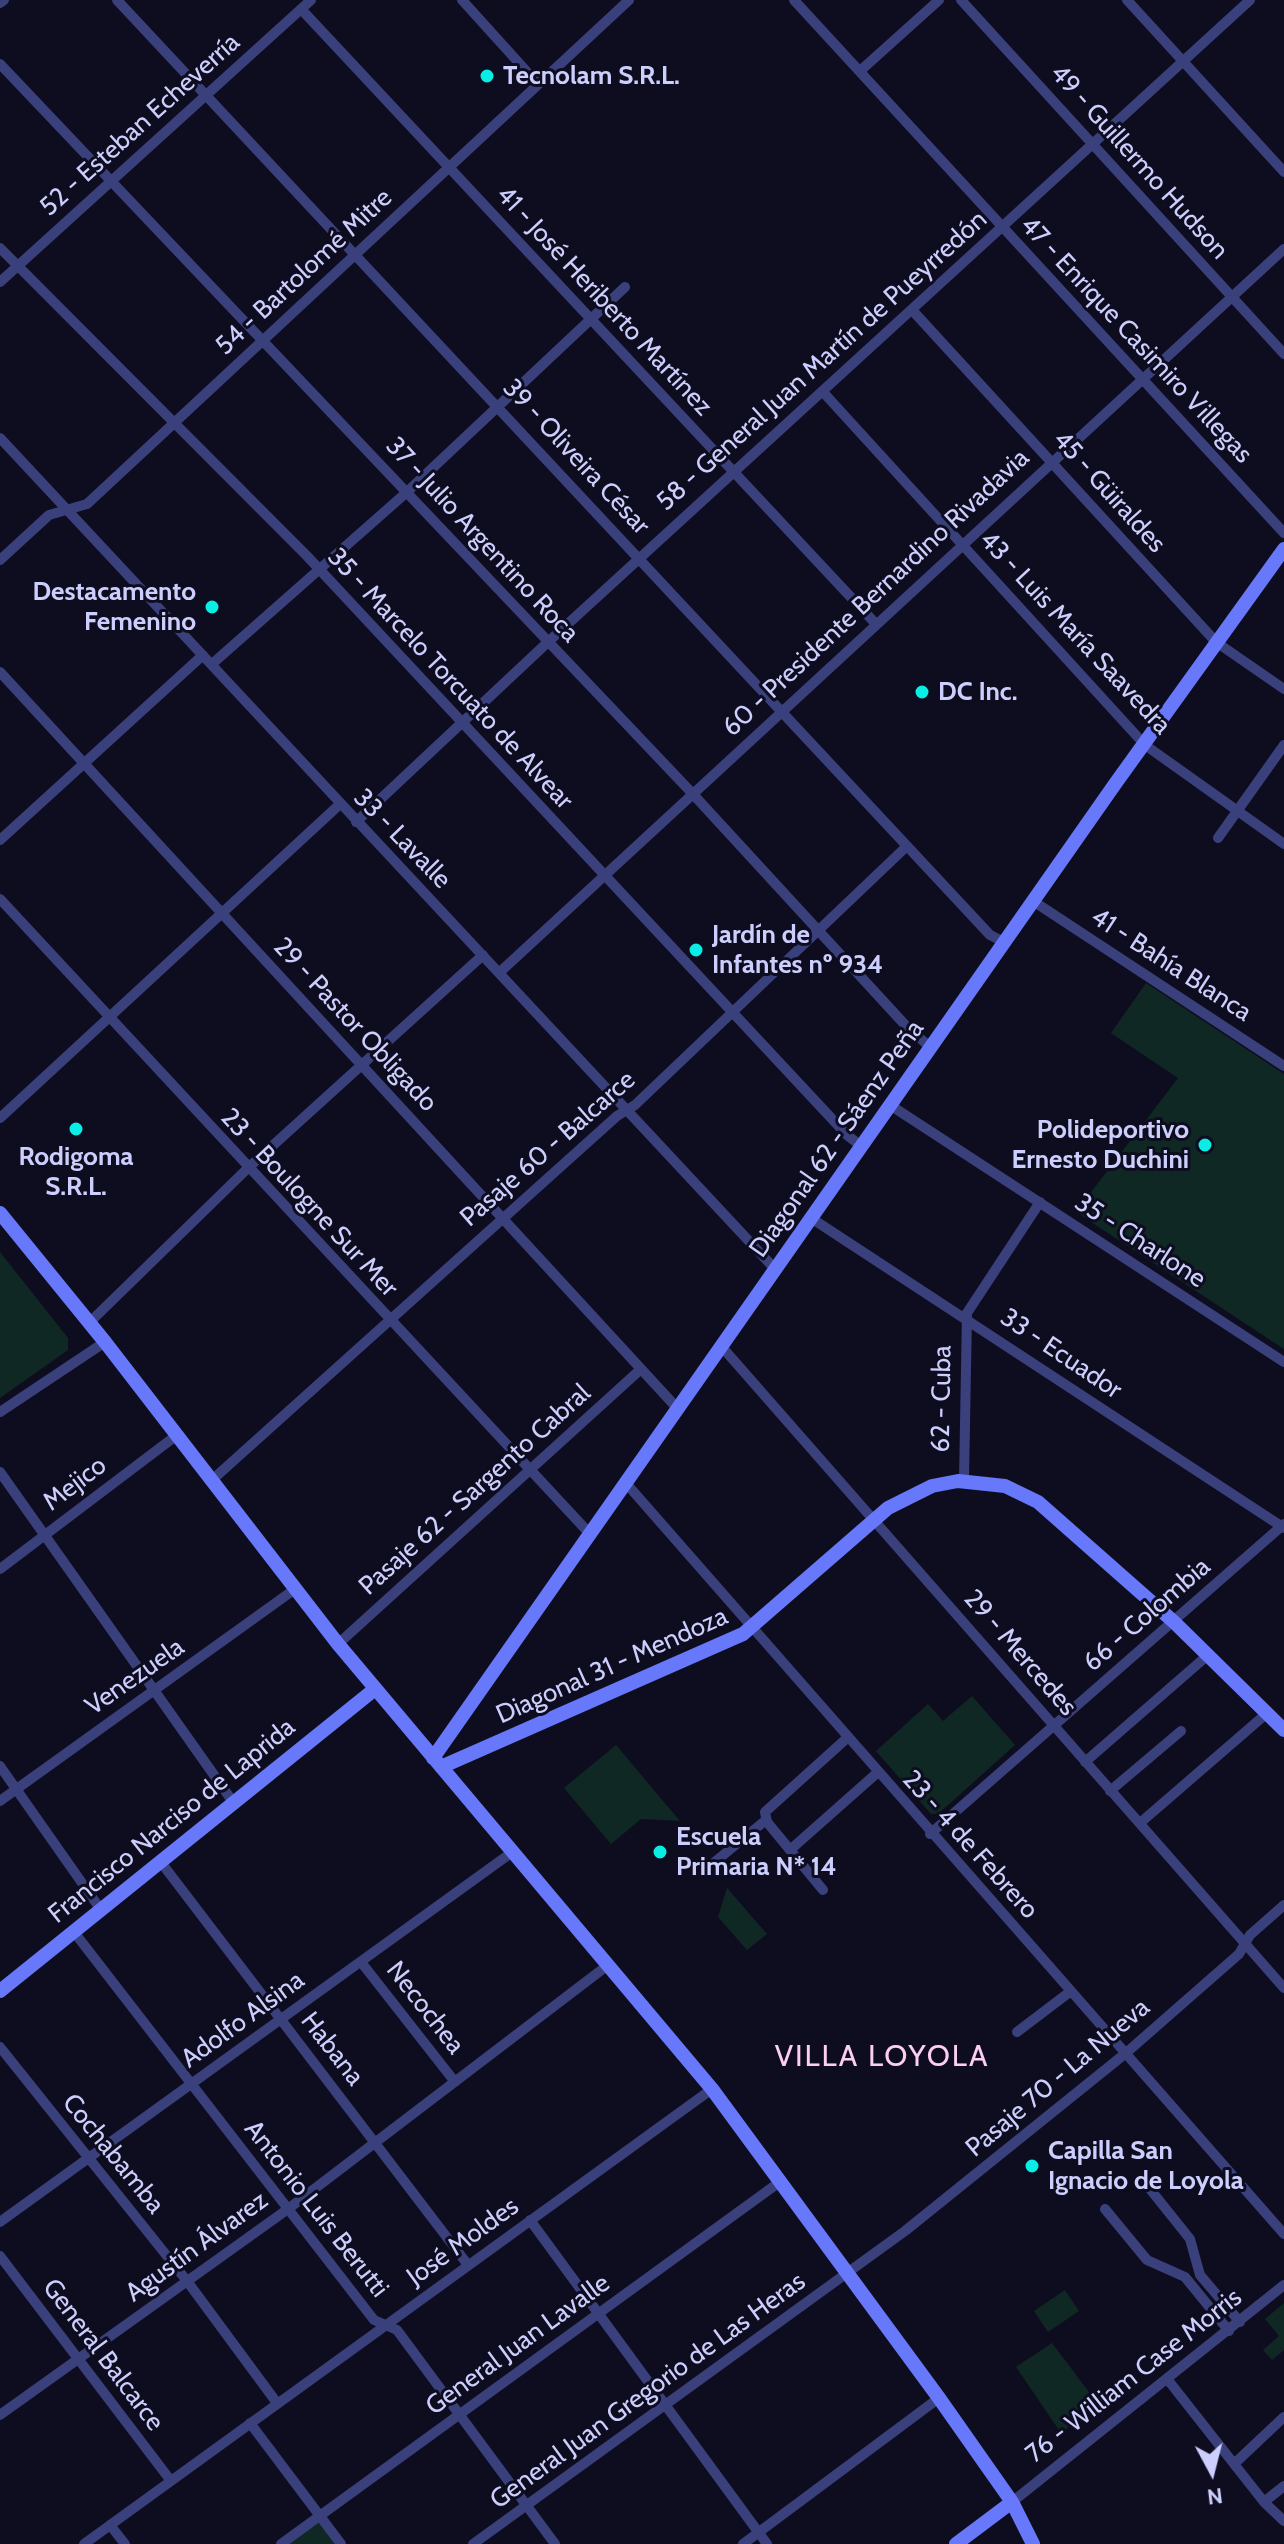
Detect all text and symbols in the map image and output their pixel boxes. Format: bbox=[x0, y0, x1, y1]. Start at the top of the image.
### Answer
street label: 52 - Esteban Echeverría bbox=[34, 27, 246, 223]
street label: 49 - Guillermo Hudson bbox=[1043, 58, 1235, 266]
place label: Tecnolam S.R.L. bbox=[503, 60, 680, 92]
marker: Tecnolam S.R.L. bbox=[478, 67, 496, 85]
street label: 41 - José Heriberto Martínez bbox=[489, 180, 719, 422]
street label: 54 - Bartolomé Mitre bbox=[209, 182, 399, 362]
street label: 58 - General Juan Martín de Pueyrredón bbox=[650, 204, 994, 518]
street label: 47 - Enrique Casimiro Villegas bbox=[1013, 210, 1259, 470]
street label: 39 - Oliveira César bbox=[496, 373, 656, 541]
street label: 45 - Güiraldes bbox=[1046, 425, 1172, 559]
street label: 37 - Julio Argentino Roca bbox=[379, 431, 585, 649]
street label: 60 - Presidente Bernardino Rivadavia bbox=[716, 443, 1036, 743]
street label: 43 - Luis María Saavedra bbox=[973, 525, 1177, 741]
street label: 35 - Marcelo Torcuato de Alvear bbox=[321, 542, 579, 816]
place label: Destacamento Femenino bbox=[32, 576, 196, 638]
marker: Destacamento Femenino bbox=[203, 598, 221, 616]
place label: DC Inc. bbox=[938, 676, 1017, 708]
marker: DC Inc. bbox=[913, 683, 931, 701]
street label: 33 - Lavalle bbox=[347, 783, 457, 895]
street label: 41 - Bahía Blanca bbox=[1085, 902, 1257, 1028]
place label: Jardín de Infantes nº 934 bbox=[712, 919, 883, 980]
street label: 29 - Pastor Obligado bbox=[267, 932, 443, 1118]
marker: Jardín de Infantes nº 934 bbox=[687, 941, 705, 959]
street label: Diagonal 62 - Sáenz Peña bbox=[743, 1014, 931, 1264]
street label: Pasaje 60 - Balcarce bbox=[454, 1065, 642, 1233]
street label: 23 - Boulogne Sur Mer bbox=[214, 1102, 404, 1304]
place label: Polideportivo Ernesto Duchini bbox=[1012, 1114, 1189, 1176]
marker: Rodigoma S.R.L. bbox=[67, 1120, 85, 1138]
marker: Polideportivo Ernesto Duchini bbox=[1196, 1136, 1214, 1154]
place label: Rodigoma S.R.L. bbox=[19, 1141, 133, 1202]
street label: 35 - Charlone bbox=[1069, 1187, 1211, 1295]
street label: 33 - Ecuador bbox=[994, 1302, 1128, 1406]
street label: 62 - Cuba bbox=[925, 1345, 959, 1453]
street label: Pasaje 62 - Sargento Cabral bbox=[353, 1378, 597, 1602]
street label: Mejico bbox=[37, 1450, 113, 1518]
street label: 66 - Colombia bbox=[1077, 1551, 1217, 1679]
street label: 29 - Mercedes bbox=[957, 1584, 1083, 1722]
street label: Diagonal 31 - Mendoza bbox=[491, 1601, 733, 1731]
street label: Venezuela bbox=[80, 1632, 190, 1722]
street label: Francisco Narciso de Laprida bbox=[42, 1712, 302, 1930]
street label: 23 - 4 de Febrero bbox=[895, 1765, 1045, 1925]
place label: Escuela Primaria N* 14 bbox=[676, 1821, 837, 1882]
marker: Escuela Primaria N* 14 bbox=[651, 1843, 669, 1861]
street label: Necochea bbox=[379, 1956, 471, 2060]
street label: Adolfo Alsina bbox=[175, 1965, 311, 2075]
street label: Pasaje 70 - La Nueva bbox=[960, 1992, 1156, 2164]
street label: Habana bbox=[294, 2006, 370, 2092]
district label: VILLA LOYOLA bbox=[775, 2039, 989, 2075]
street label: Cochabamba bbox=[55, 2088, 171, 2220]
street label: Antonio Luis Berutti bbox=[237, 2114, 395, 2304]
place label: Capilla San Ignacio de Loyola bbox=[1048, 2135, 1244, 2196]
marker: Capilla San Ignacio de Loyola bbox=[1023, 2157, 1041, 2175]
street label: Agustín Álvarez bbox=[120, 2185, 274, 2309]
street label: José Moldes bbox=[401, 2191, 525, 2293]
street label: General Juan Gregorio de Las Heras bbox=[484, 2266, 812, 2516]
street label: General Juan Lavalle bbox=[420, 2268, 616, 2422]
street label: General Balcarce bbox=[36, 2273, 170, 2437]
street label: 76 - William Case Morris bbox=[1020, 2282, 1248, 2470]
north arrow bbox=[1172, 2432, 1252, 2512]
text: N bbox=[1206, 2482, 1224, 2511]

